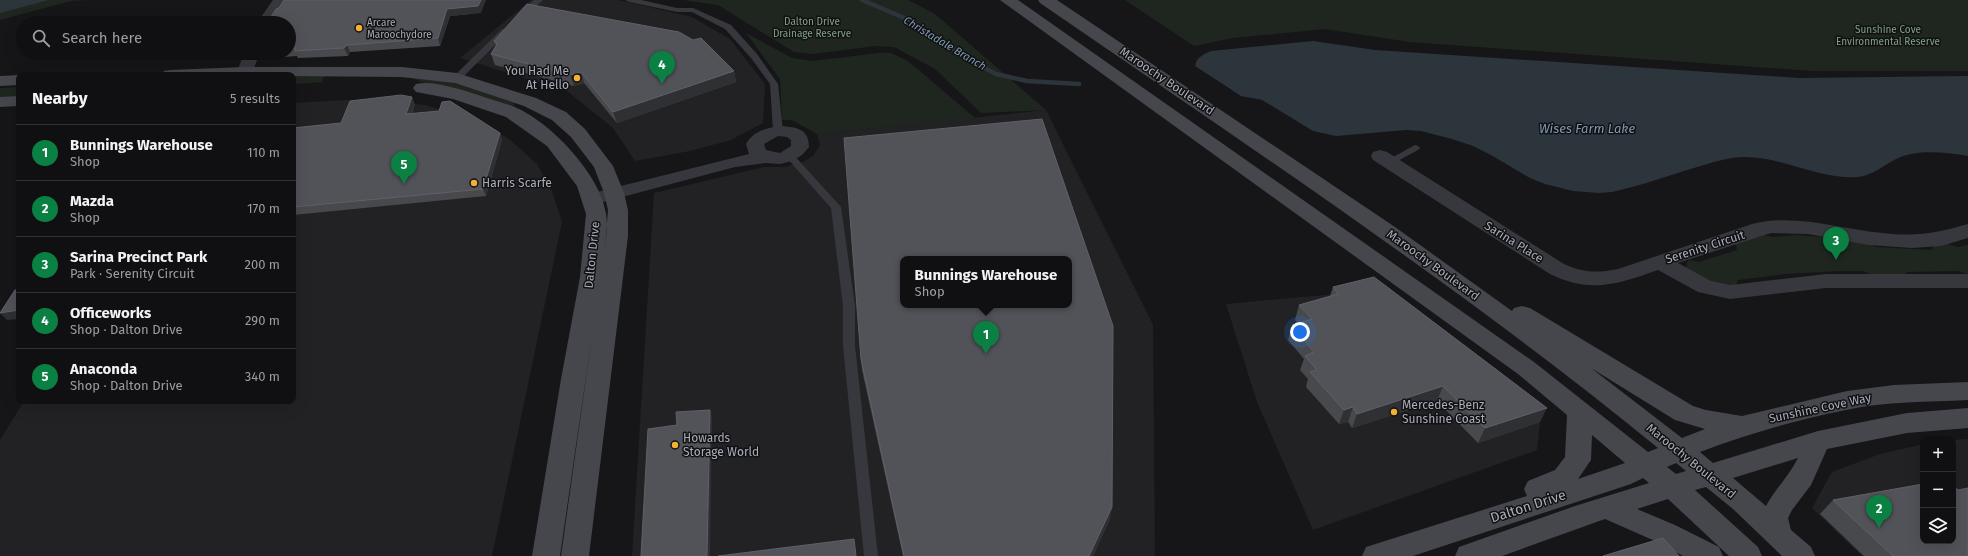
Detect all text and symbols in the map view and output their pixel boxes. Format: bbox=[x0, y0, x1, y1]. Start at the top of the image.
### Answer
water label: Christadale Branch bbox=[901, 14, 988, 73]
search box bbox=[16, 16, 296, 60]
park label: Dalton Drive Drainage Reserve bbox=[773, 16, 851, 40]
place label: Arcare Maroochydore bbox=[367, 17, 432, 41]
marker: Arcare Maroochydore bbox=[354, 23, 364, 33]
park label: Sunshine Cove Environmental Reserve bbox=[1836, 24, 1940, 48]
icon: search bbox=[30, 27, 52, 49]
text: Search here bbox=[62, 29, 142, 47]
street label: Maroochy Boulevard bbox=[1117, 44, 1217, 118]
pin: 4 bbox=[649, 51, 675, 84]
place label: You Had Me At Hello bbox=[505, 64, 569, 92]
marker: You Had Me At Hello bbox=[572, 73, 582, 83]
text: Nearby bbox=[32, 88, 87, 109]
text: 5 results bbox=[230, 91, 280, 106]
water label: Wises Farm Lake bbox=[1539, 121, 1635, 136]
text: Bunnings Warehouse bbox=[70, 136, 213, 154]
text: 1 bbox=[42, 145, 48, 160]
text: 110 m bbox=[247, 145, 280, 160]
pin: 5 bbox=[391, 151, 417, 184]
text: Shop bbox=[70, 154, 100, 169]
place label: Harris Scarfe bbox=[482, 176, 552, 190]
marker: Harris Scarfe bbox=[469, 178, 479, 188]
text: Mazda bbox=[70, 192, 114, 210]
text: 2 bbox=[42, 201, 48, 216]
text: 170 m bbox=[247, 201, 280, 216]
text: Shop bbox=[70, 210, 100, 225]
street label: Sarina Place bbox=[1482, 218, 1546, 266]
street label: Dalton Drive bbox=[582, 221, 602, 289]
street label: Maroochy Boulevard bbox=[1384, 227, 1482, 303]
street label: Serenity Circuit bbox=[1664, 227, 1747, 266]
pin: 3 bbox=[1823, 227, 1849, 260]
text: Sarina Precinct Park bbox=[70, 248, 207, 266]
popup bbox=[900, 256, 1072, 308]
text: 3 bbox=[42, 257, 48, 272]
text: 200 m bbox=[244, 257, 280, 272]
text: Park · Serenity Circuit bbox=[70, 266, 195, 281]
text: Bunnings Warehouse bbox=[915, 266, 1057, 284]
text: Shop bbox=[915, 284, 945, 299]
text: Officeworks bbox=[70, 304, 151, 322]
text: 4 bbox=[41, 313, 49, 328]
text: 290 m bbox=[245, 313, 280, 328]
pin: 1 bbox=[973, 321, 999, 354]
text: Shop · Dalton Drive bbox=[70, 322, 183, 337]
your location bbox=[1290, 322, 1310, 342]
text: Anaconda bbox=[70, 360, 137, 378]
text: 5 bbox=[42, 369, 48, 384]
text: 340 m bbox=[245, 369, 280, 384]
text: Shop · Dalton Drive bbox=[70, 378, 183, 393]
street label: Sunshine Cove Way bbox=[1768, 390, 1872, 426]
place label: Mercedes-Benz Sunshine Coast bbox=[1402, 398, 1486, 426]
marker: Mercedes-Benz Sunshine Coast bbox=[1389, 407, 1399, 417]
street label: Maroochy Boulevard bbox=[1644, 421, 1738, 501]
place label: Howards Storage World bbox=[683, 431, 759, 459]
map controls bbox=[1920, 436, 1956, 544]
button: + bbox=[1920, 436, 1956, 472]
marker: Howards Storage World bbox=[670, 440, 680, 450]
button: − bbox=[1920, 472, 1956, 508]
street label: Dalton Drive bbox=[1488, 486, 1568, 527]
pin: 2 bbox=[1866, 495, 1892, 528]
button: layers bbox=[1920, 508, 1956, 544]

